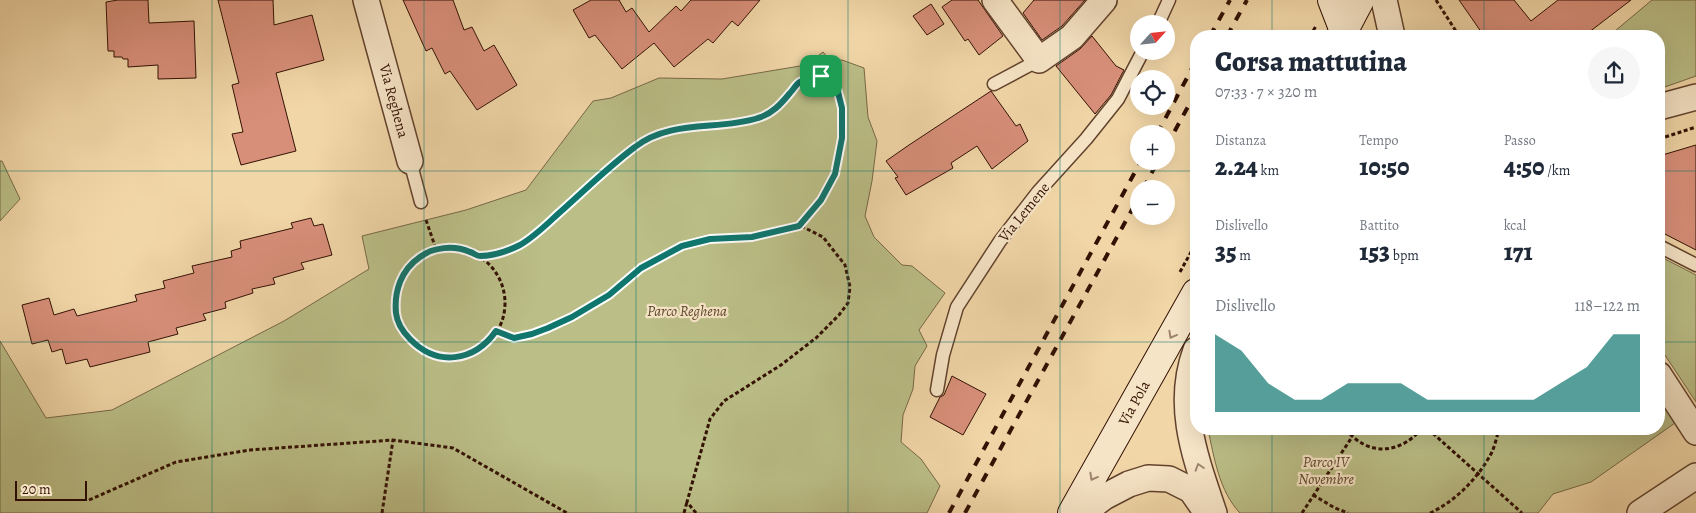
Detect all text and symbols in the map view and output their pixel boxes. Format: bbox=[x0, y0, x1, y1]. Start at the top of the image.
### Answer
north arrow bbox=[1130, 15, 1175, 60]
map controls bbox=[1130, 15, 1175, 225]
text: Corsa mattutina bbox=[1215, 43, 1407, 81]
button: share bbox=[1588, 47, 1640, 99]
pin bbox=[800, 55, 842, 97]
street label: Via Reghena bbox=[374, 61, 413, 140]
icon: arrive bbox=[807, 62, 835, 90]
button: locate bbox=[1130, 70, 1175, 115]
text: 07:33 · 7 × 320 m bbox=[1215, 81, 1317, 103]
button: + bbox=[1130, 125, 1175, 170]
text: Distanza bbox=[1215, 131, 1266, 150]
text: Tempo bbox=[1359, 131, 1398, 150]
text: Passo bbox=[1504, 131, 1536, 150]
text: 2.24 bbox=[1215, 150, 1258, 184]
text: 10:50 bbox=[1359, 150, 1409, 184]
text: 4:50 bbox=[1504, 150, 1544, 184]
text: km bbox=[1258, 161, 1279, 180]
text: /km bbox=[1544, 161, 1570, 180]
street label: Via Lemene bbox=[993, 178, 1054, 247]
button: − bbox=[1130, 180, 1175, 225]
text: Dislivello bbox=[1215, 216, 1268, 235]
text: Battito bbox=[1359, 216, 1399, 235]
text: kcal bbox=[1504, 216, 1526, 235]
text: 35 bbox=[1215, 235, 1237, 269]
text: 153 bbox=[1359, 235, 1390, 269]
text: 171 bbox=[1504, 235, 1533, 269]
text: m bbox=[1237, 246, 1251, 265]
text: bpm bbox=[1390, 246, 1419, 265]
text: Dislivello bbox=[1215, 295, 1275, 317]
text: 118–122 m bbox=[1574, 295, 1640, 317]
park label: Parco Reghena bbox=[647, 301, 727, 321]
one-way arrow bbox=[1169, 330, 1179, 339]
street label: Via Pola bbox=[1113, 377, 1154, 430]
park label: Parco IV Novembre bbox=[1298, 452, 1354, 489]
one-way arrow bbox=[1195, 463, 1205, 471]
one-way arrow bbox=[1089, 472, 1099, 481]
scale bar bbox=[15, 478, 88, 501]
text: 20 m bbox=[22, 480, 51, 499]

